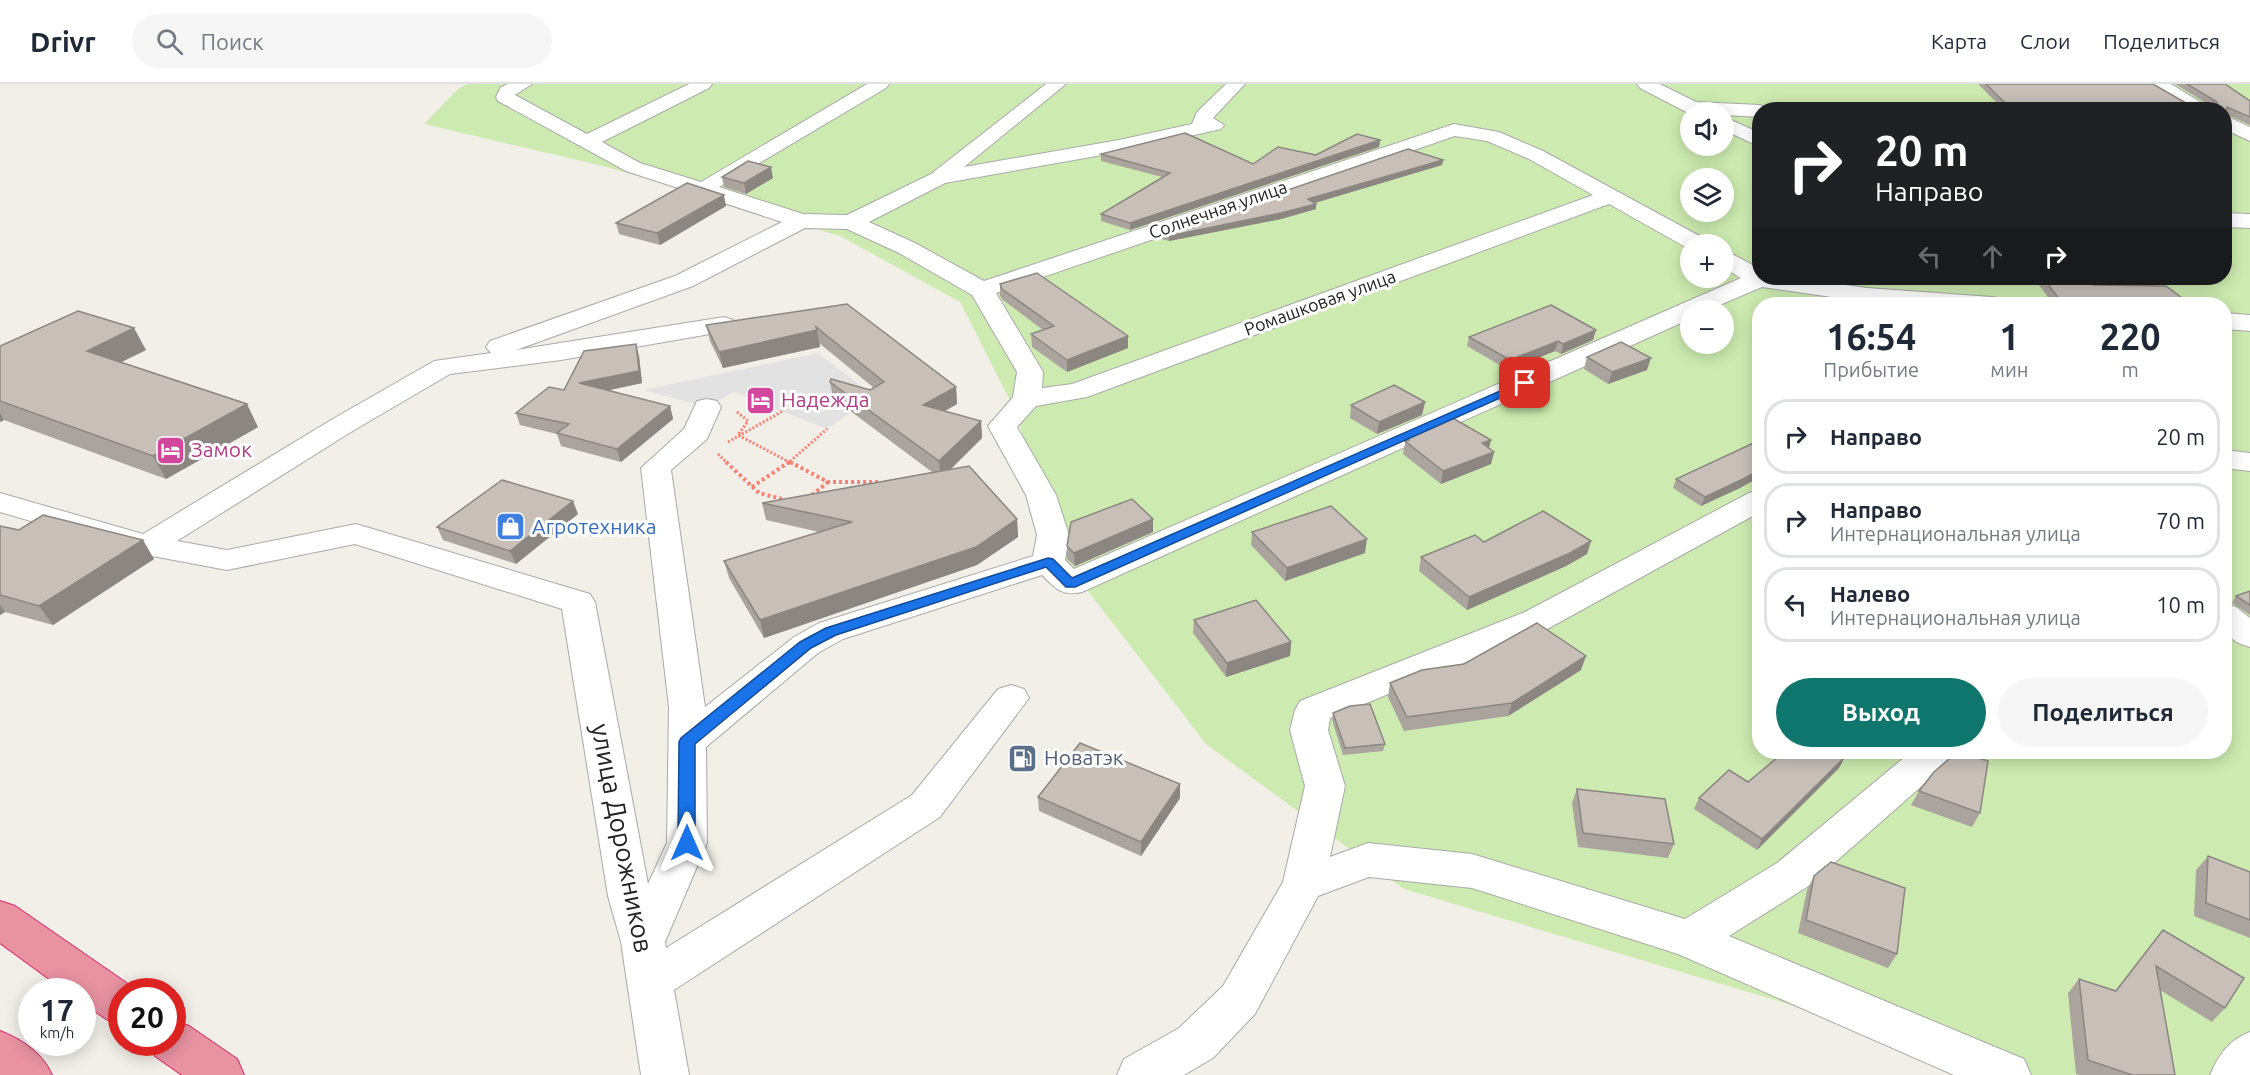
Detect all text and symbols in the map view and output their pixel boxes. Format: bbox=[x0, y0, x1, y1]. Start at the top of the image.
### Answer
search box bbox=[132, 14, 552, 68]
icon: search bbox=[153, 25, 186, 58]
text: Drivr bbox=[30, 26, 96, 57]
text: Поиск bbox=[201, 29, 263, 54]
text: Карта bbox=[1931, 29, 1987, 53]
text: Слои bbox=[2020, 29, 2070, 53]
text: Поделиться bbox=[2103, 29, 2220, 53]
map controls bbox=[1680, 102, 1734, 354]
button: sound bbox=[1680, 102, 1734, 156]
icon: right bbox=[1776, 126, 1854, 204]
text: 20 m bbox=[1875, 127, 1969, 174]
button: layers bbox=[1680, 168, 1734, 222]
street label: Солнечная улица bbox=[1146, 176, 1289, 242]
text: Направо bbox=[1875, 176, 1984, 206]
button: + bbox=[1680, 234, 1734, 288]
icon: left bbox=[1913, 240, 1946, 273]
icon: ahead bbox=[1976, 240, 2009, 273]
icon: right bbox=[2039, 240, 2072, 273]
street label: Ромашковая улица bbox=[1241, 265, 1398, 339]
button: − bbox=[1680, 300, 1734, 354]
text: 16:54 bbox=[1826, 316, 1916, 357]
text: 1 bbox=[1999, 316, 2020, 357]
text: 220 bbox=[2100, 316, 2161, 357]
pin bbox=[1499, 357, 1550, 408]
text: Прибытие bbox=[1823, 358, 1919, 381]
text: мин bbox=[1990, 358, 2028, 381]
text: m bbox=[2122, 358, 2139, 381]
icon: arrive bbox=[1508, 366, 1541, 399]
hotel icon: Надежда bbox=[744, 384, 776, 416]
place label: Надежда bbox=[781, 387, 869, 411]
icon: right bbox=[1779, 420, 1812, 453]
text: Направо bbox=[1830, 424, 1922, 449]
text: 20 m bbox=[2156, 424, 2205, 449]
hotel icon: Замок bbox=[154, 434, 186, 466]
place label: Замок bbox=[191, 437, 252, 461]
text: Направо bbox=[1830, 497, 1922, 522]
icon: right bbox=[1779, 504, 1812, 537]
text: 70 m bbox=[2156, 508, 2205, 533]
shop icon: Агротехника bbox=[495, 511, 527, 543]
place label: Агротехника bbox=[532, 514, 656, 538]
text: Интернациональная улица bbox=[1830, 522, 2081, 545]
text: Налево bbox=[1830, 581, 1910, 606]
icon: left bbox=[1779, 588, 1812, 621]
text: 10 m bbox=[2156, 592, 2205, 617]
text: Интернациональная улица bbox=[1830, 606, 2081, 629]
button: Выход bbox=[1776, 678, 1986, 747]
button: Поделиться bbox=[1998, 678, 2208, 747]
street label: улица Дорожников bbox=[586, 721, 659, 955]
fuel station icon: Новатэк bbox=[1007, 742, 1039, 774]
place label: Новатэк bbox=[1044, 745, 1124, 769]
position arrow bbox=[655, 811, 719, 875]
speed limit sign: 20 bbox=[108, 978, 186, 1056]
text: 17 bbox=[40, 993, 74, 1027]
text: km/h bbox=[40, 1024, 74, 1041]

